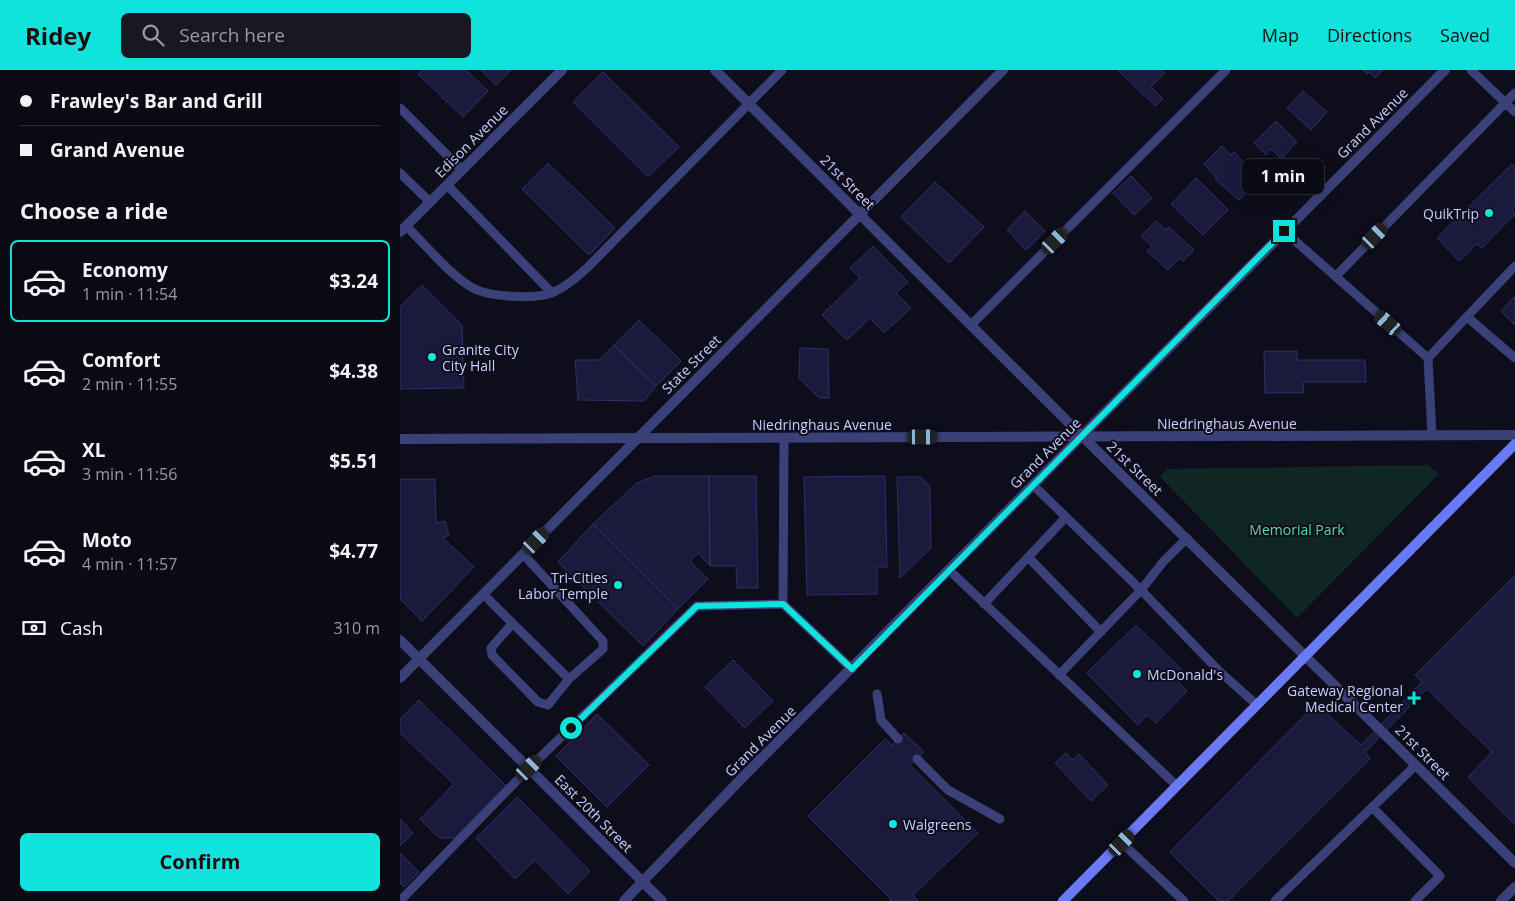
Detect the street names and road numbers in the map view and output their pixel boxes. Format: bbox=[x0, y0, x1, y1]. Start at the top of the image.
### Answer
street label: Grand Avenue bbox=[1332, 83, 1412, 163]
street label: Edison Avenue bbox=[430, 100, 512, 182]
street label: 21st Street bbox=[816, 150, 880, 214]
street label: State Street bbox=[657, 330, 725, 398]
street label: Grand Avenue bbox=[1005, 413, 1085, 493]
street label: Niedringhaus Avenue bbox=[1157, 414, 1297, 433]
street label: Niedringhaus Avenue bbox=[752, 415, 892, 434]
street label: 21st Street bbox=[1103, 437, 1167, 499]
street label: Grand Avenue bbox=[720, 701, 800, 781]
street label: 21st Street bbox=[1391, 720, 1455, 784]
street label: East 20th Street bbox=[551, 770, 637, 856]

